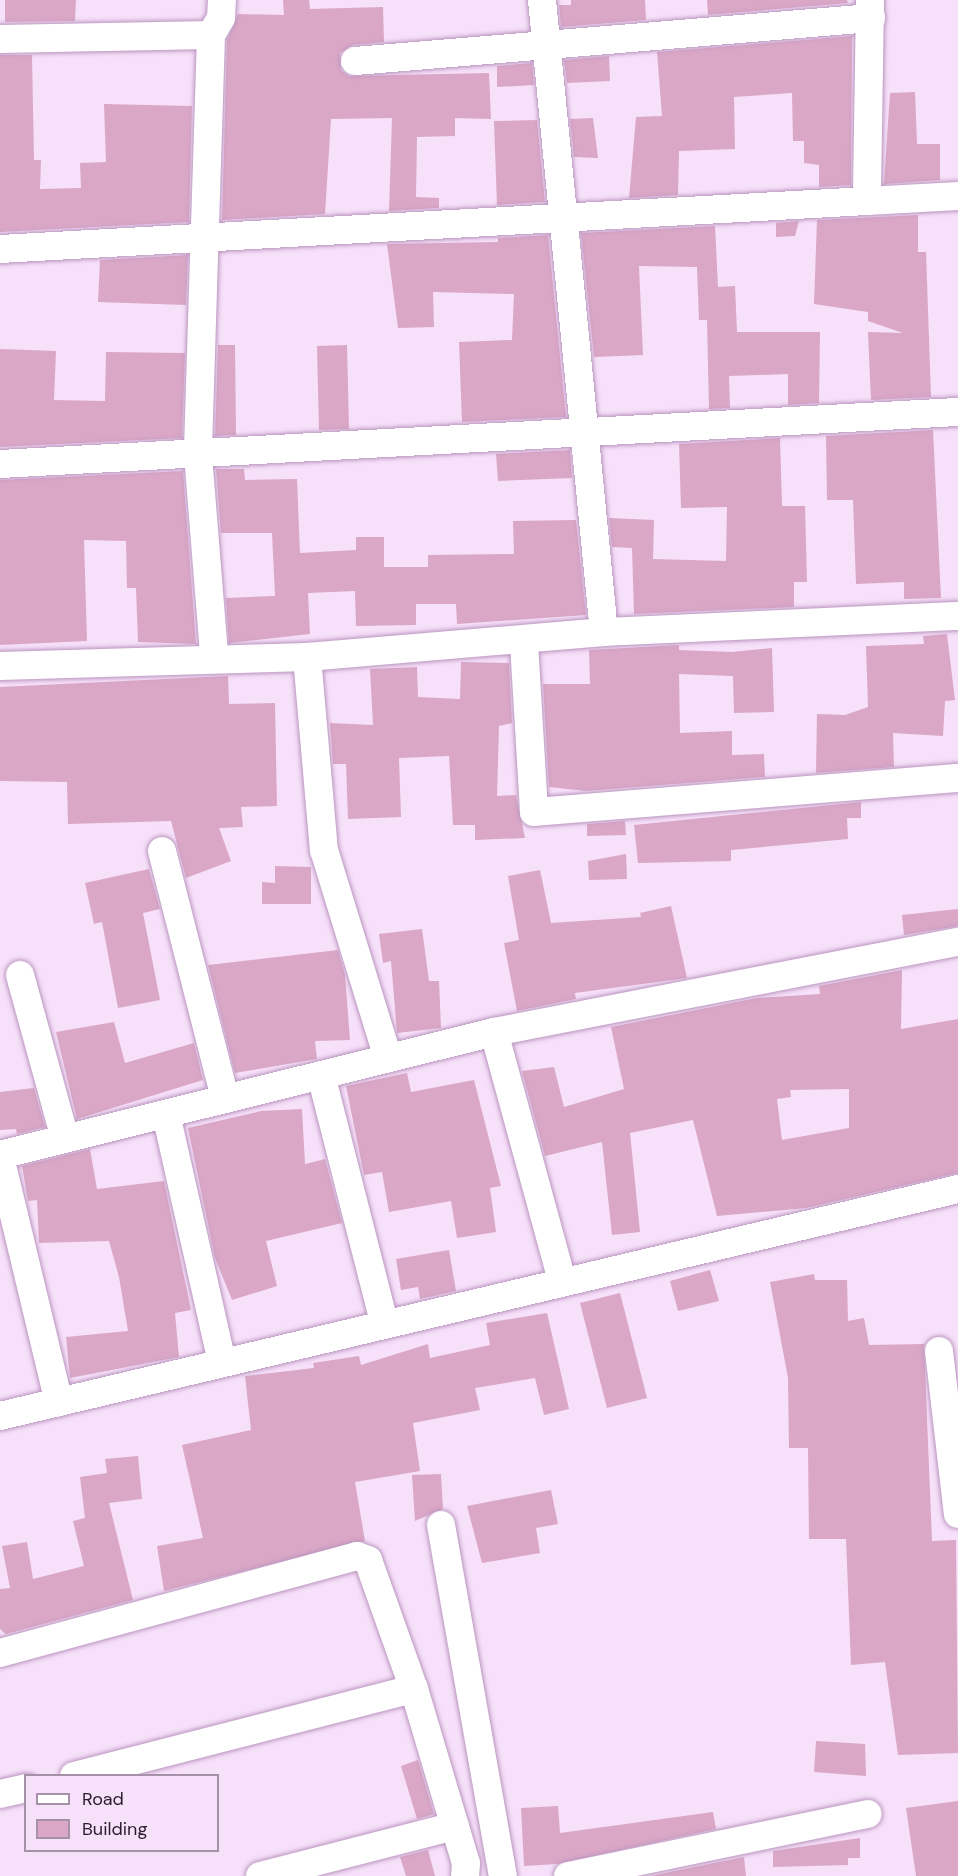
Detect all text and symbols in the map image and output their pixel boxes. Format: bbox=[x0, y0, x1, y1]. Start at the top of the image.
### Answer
legend bbox=[24, 1774, 219, 1852]
text: Road bbox=[82, 1787, 124, 1811]
text: Building bbox=[82, 1817, 147, 1841]

